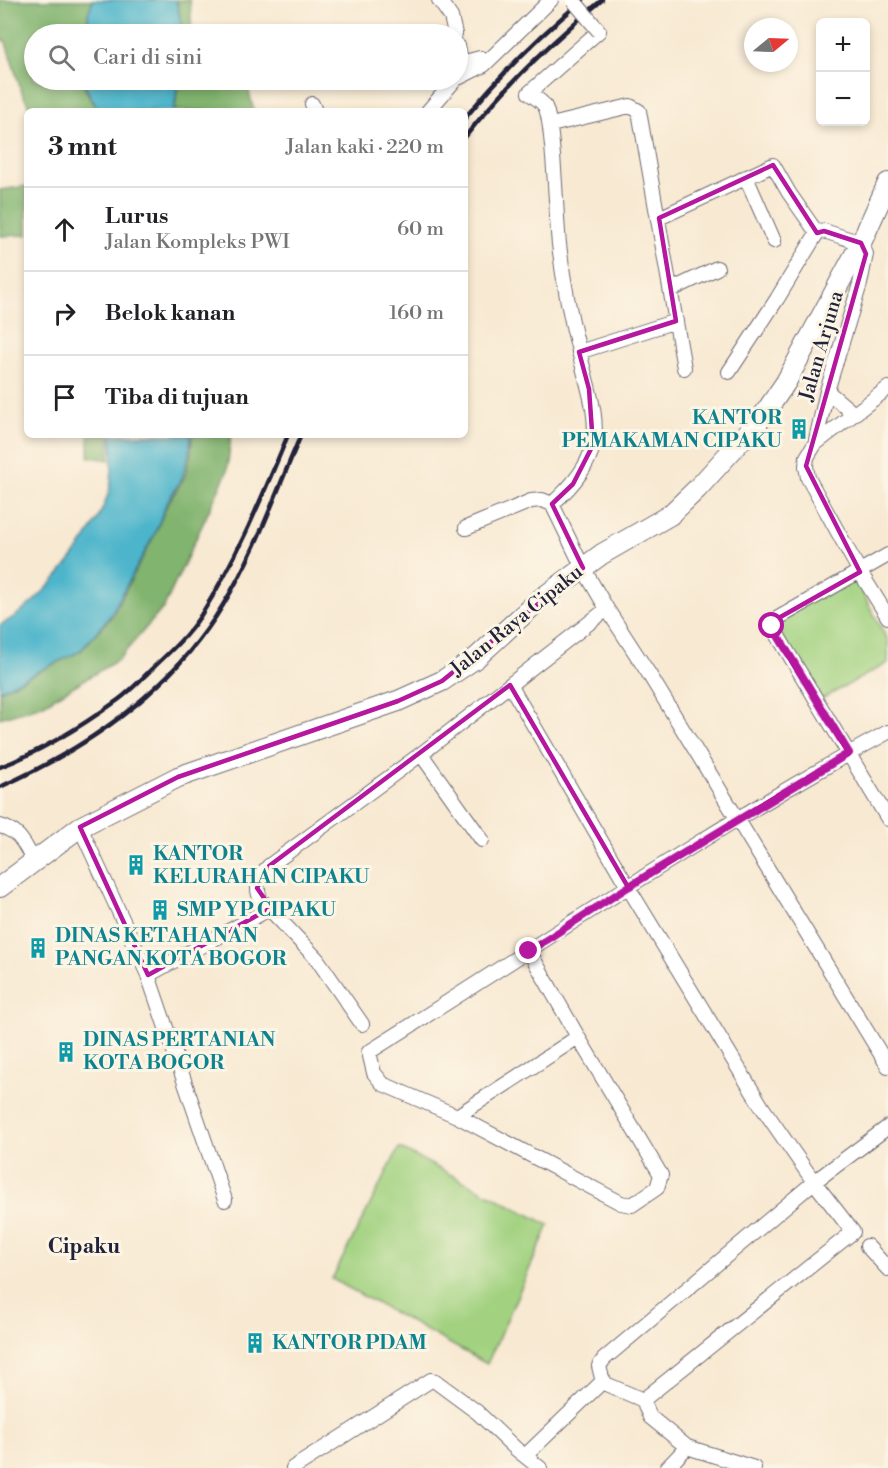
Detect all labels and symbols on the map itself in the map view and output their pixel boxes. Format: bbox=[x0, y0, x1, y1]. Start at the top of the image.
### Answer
north arrow bbox=[744, 18, 798, 72]
street label: Jalan Arjuna bbox=[794, 287, 850, 405]
place label: KANTOR PEMAKAMAN CIPAKU bbox=[562, 406, 783, 454]
building icon: KANTOR PEMAKAMAN CIPAKU bbox=[787, 417, 811, 441]
street label: Jalan Raya Cipaku bbox=[445, 560, 589, 683]
route start bbox=[758, 612, 784, 638]
place label: KANTOR KELURAHAN CIPAKU bbox=[153, 842, 370, 890]
building icon: KANTOR KELURAHAN CIPAKU bbox=[124, 853, 148, 877]
building icon: SMP YP CIPAKU bbox=[148, 898, 172, 922]
place label: SMP YP CIPAKU bbox=[177, 898, 337, 923]
place label: DINAS KETAHANAN PANGAN KOTA BOGOR bbox=[55, 924, 288, 972]
building icon: DINAS KETAHANAN PANGAN KOTA BOGOR bbox=[26, 936, 50, 960]
route end bbox=[515, 937, 541, 963]
place label: DINAS PERTANIAN KOTA BOGOR bbox=[83, 1028, 276, 1076]
building icon: DINAS PERTANIAN KOTA BOGOR bbox=[54, 1040, 78, 1064]
district label: Cipaku bbox=[48, 1234, 120, 1260]
building icon: KANTOR PDAM bbox=[243, 1331, 267, 1355]
place label: KANTOR PDAM bbox=[272, 1331, 427, 1356]

